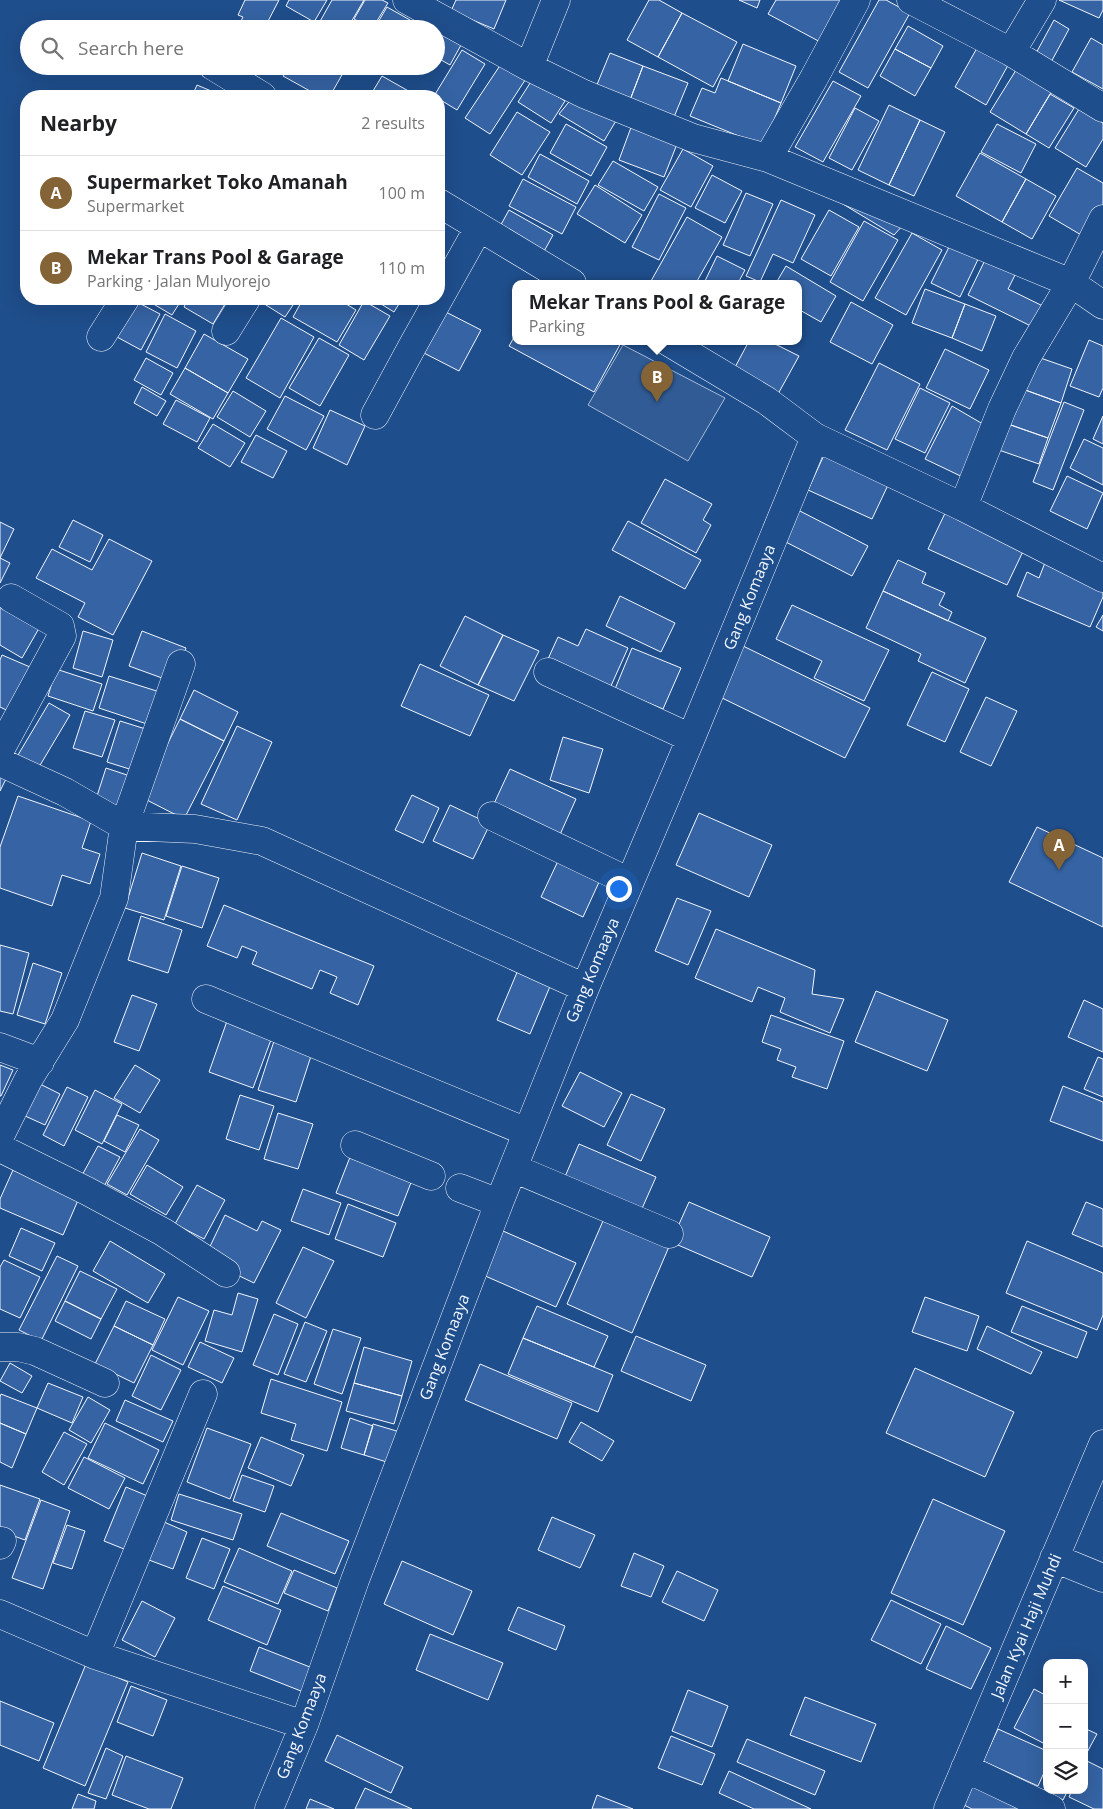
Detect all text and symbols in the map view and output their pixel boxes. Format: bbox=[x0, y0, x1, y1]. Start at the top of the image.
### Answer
search box bbox=[20, 20, 445, 75]
icon: search bbox=[38, 34, 66, 62]
text: Search here bbox=[78, 35, 184, 61]
text: Nearby bbox=[40, 109, 117, 137]
text: 2 results bbox=[361, 112, 425, 134]
text: Supermarket Toko Amanah bbox=[87, 169, 348, 195]
text: A bbox=[50, 182, 62, 204]
text: 100 m bbox=[379, 182, 425, 204]
text: Supermarket bbox=[87, 195, 184, 217]
text: Mekar Trans Pool & Garage bbox=[87, 244, 344, 270]
text: B bbox=[51, 257, 61, 279]
text: 110 m bbox=[379, 257, 425, 279]
text: Parking · Jalan Mulyorejo bbox=[87, 270, 271, 292]
popup bbox=[512, 280, 802, 345]
text: Mekar Trans Pool & Garage bbox=[529, 289, 785, 315]
text: Parking bbox=[529, 315, 585, 337]
pin: B bbox=[641, 361, 673, 402]
street label: Gang Komaaya bbox=[718, 541, 780, 653]
pin: A bbox=[1043, 829, 1075, 870]
your location bbox=[606, 876, 632, 902]
street label: Gang Komaaya bbox=[560, 914, 624, 1026]
street label: Gang Komaaya bbox=[414, 1291, 474, 1403]
street label: Jalan Kyai Haji Muhdi bbox=[985, 1550, 1067, 1704]
map controls bbox=[1043, 1659, 1088, 1794]
button: + bbox=[1043, 1659, 1088, 1704]
street label: Gang Komaaya bbox=[271, 1670, 331, 1782]
button: − bbox=[1043, 1704, 1088, 1749]
button: layers bbox=[1043, 1749, 1088, 1794]

